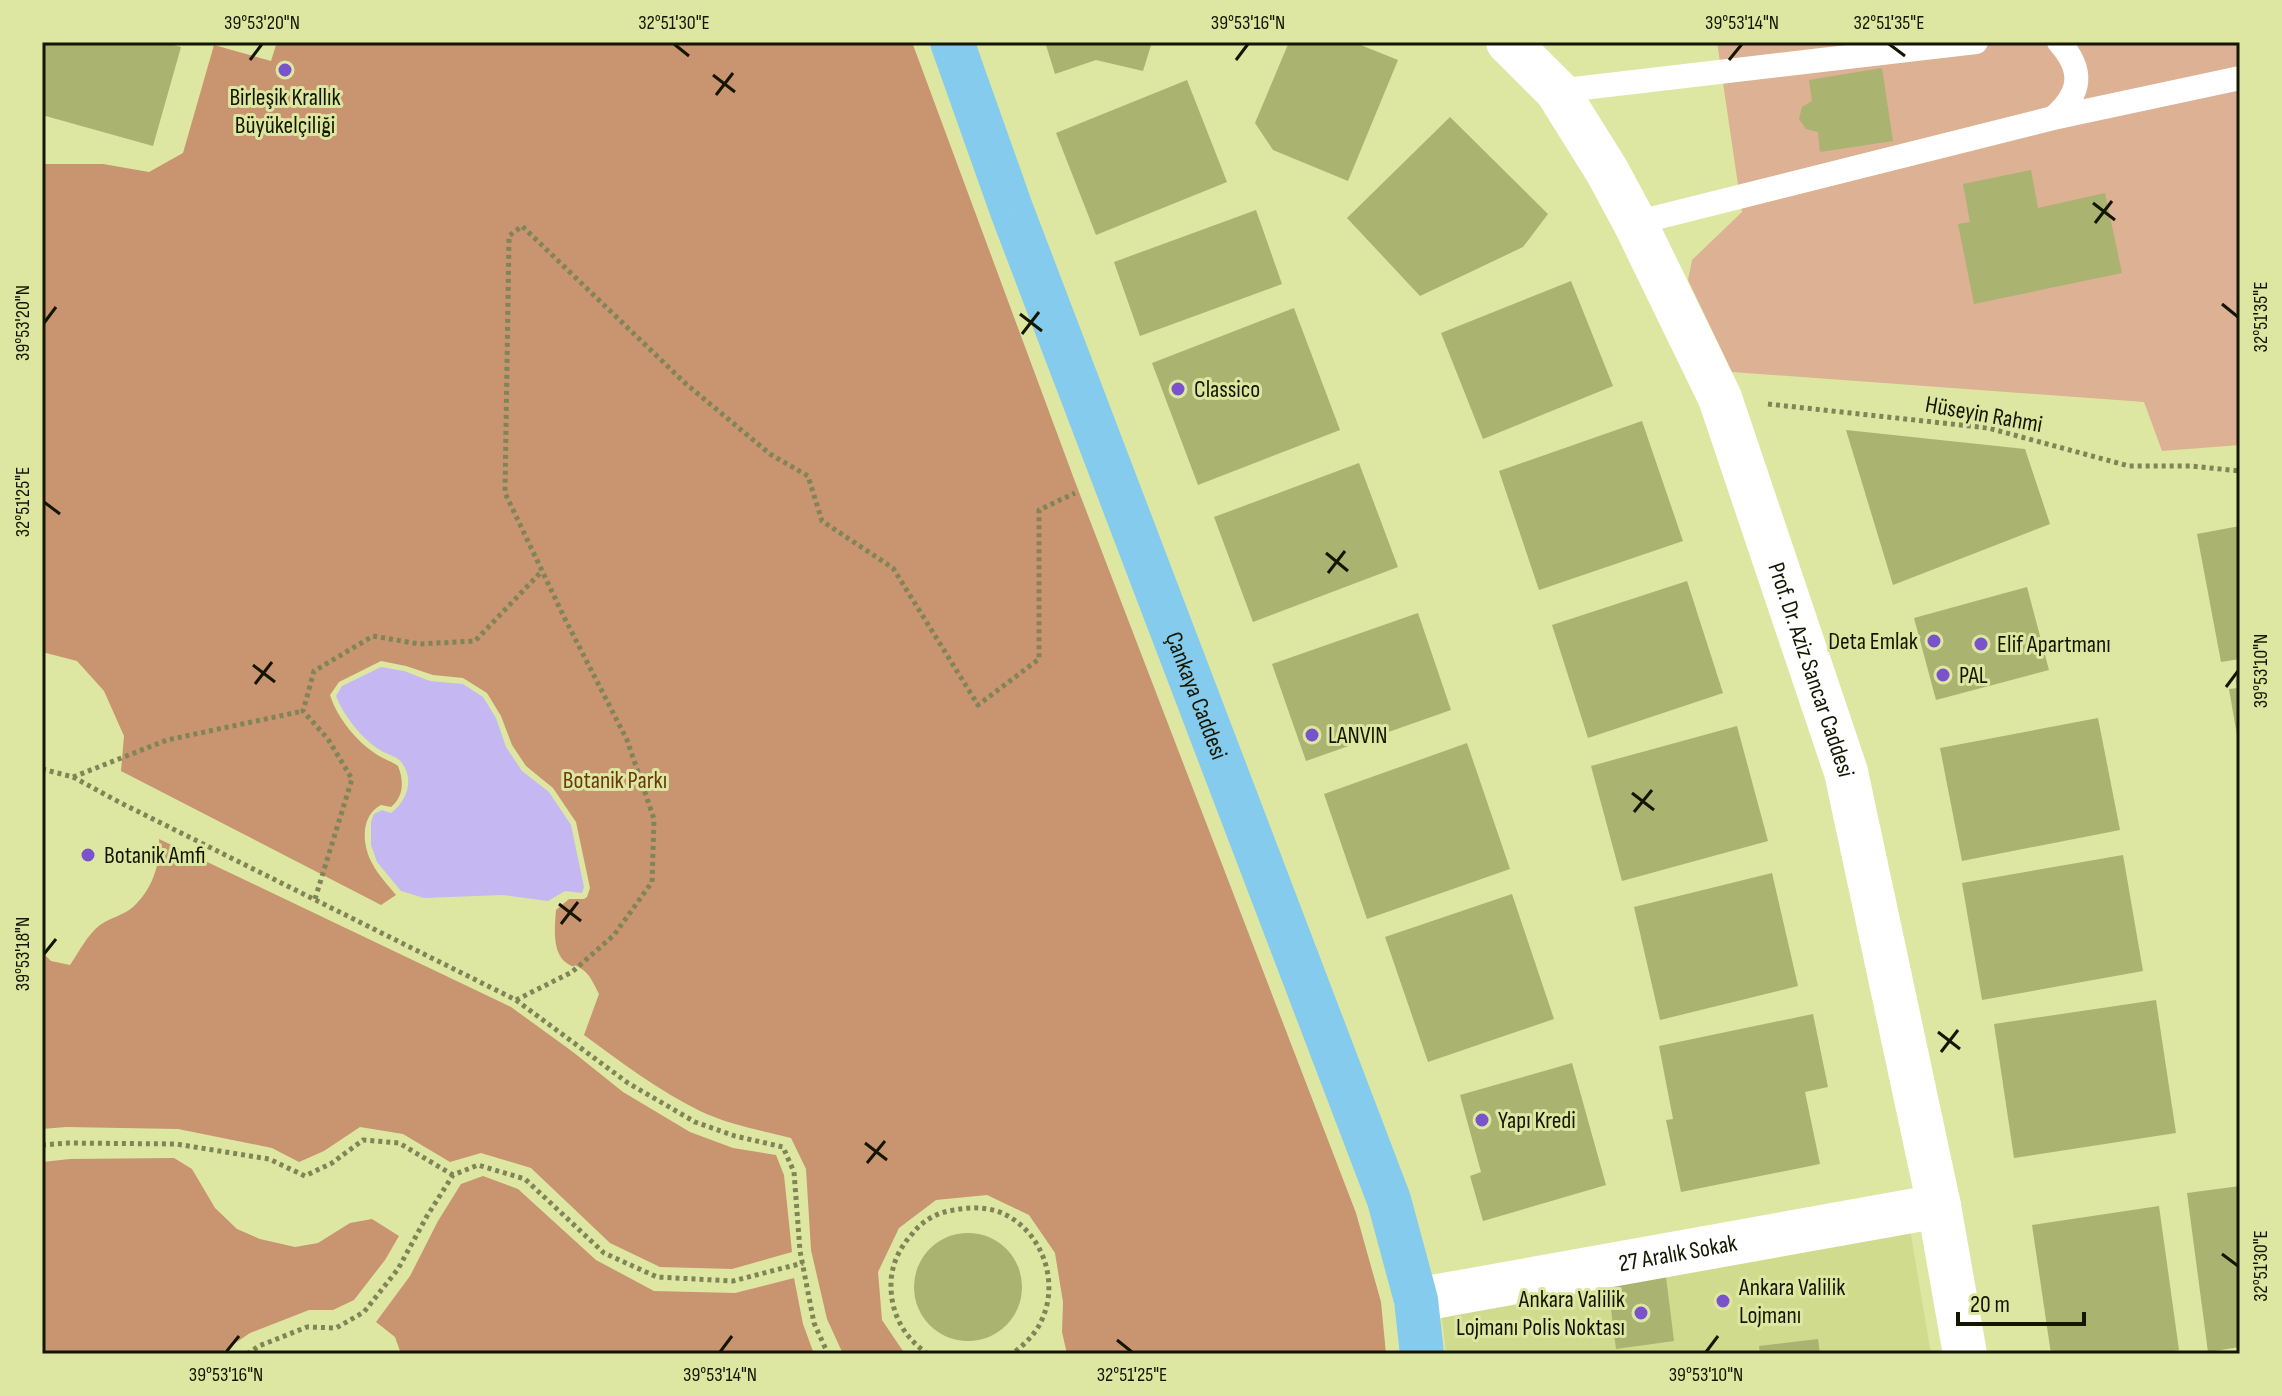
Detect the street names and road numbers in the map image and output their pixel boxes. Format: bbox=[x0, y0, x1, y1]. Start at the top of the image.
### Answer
street label: Hüseyin Rahmi bbox=[1923, 390, 2045, 439]
street label: Prof. Dr. Aziz Sancar Caddesi bbox=[1761, 559, 1861, 780]
street label: Çankaya Caddesi bbox=[1159, 628, 1234, 764]
street label: 27 Aralık Sokak bbox=[1616, 1229, 1739, 1278]

